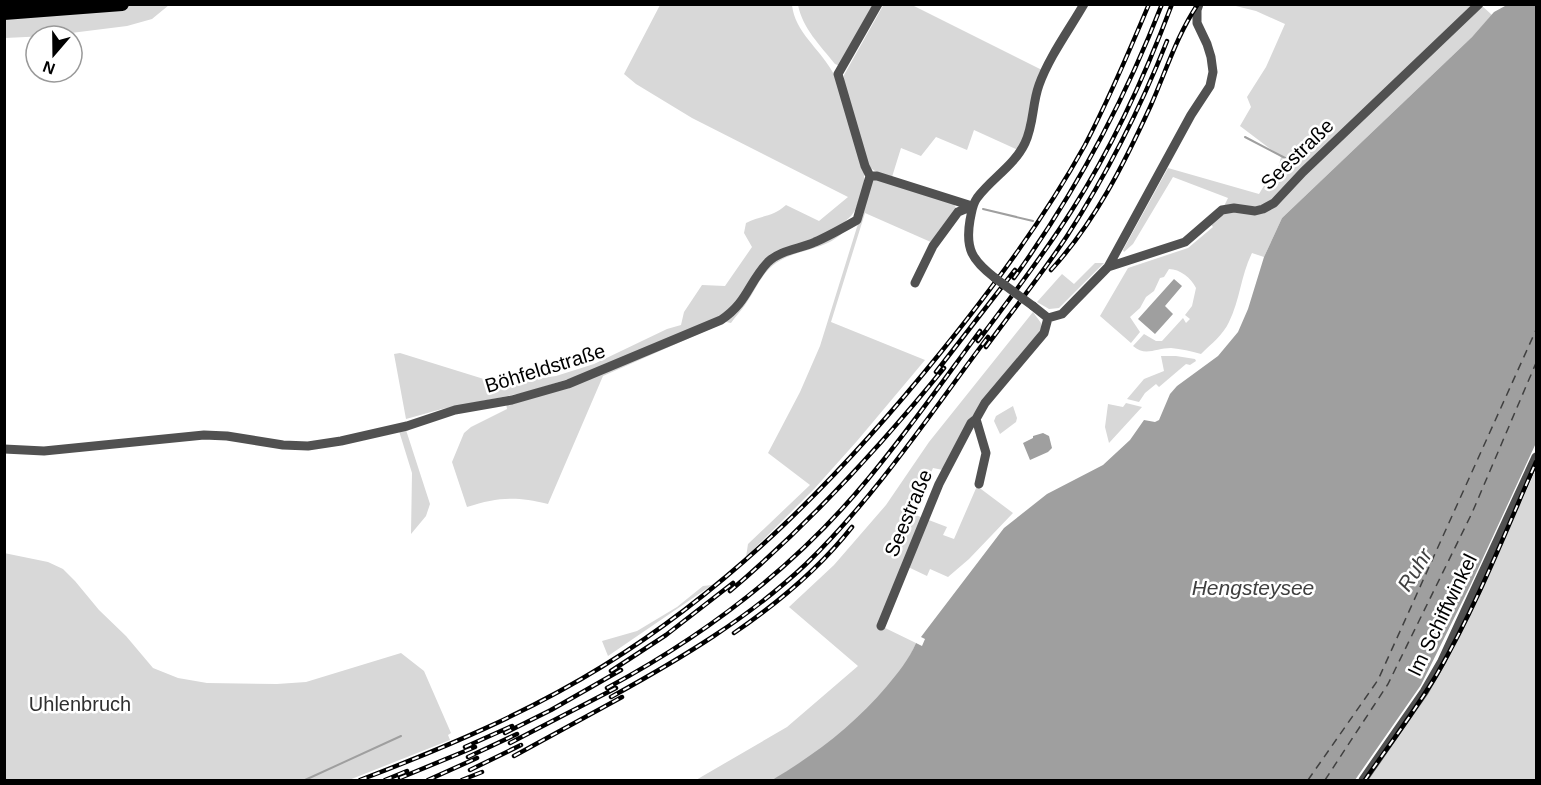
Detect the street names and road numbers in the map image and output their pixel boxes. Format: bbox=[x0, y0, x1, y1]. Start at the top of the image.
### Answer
street label: Seestraße bbox=[1256, 114, 1338, 194]
street label: Böhfeldstraße bbox=[482, 339, 608, 397]
street label: Seestraße bbox=[880, 466, 936, 560]
street label: Im Schiffwinkel bbox=[1403, 550, 1481, 680]

